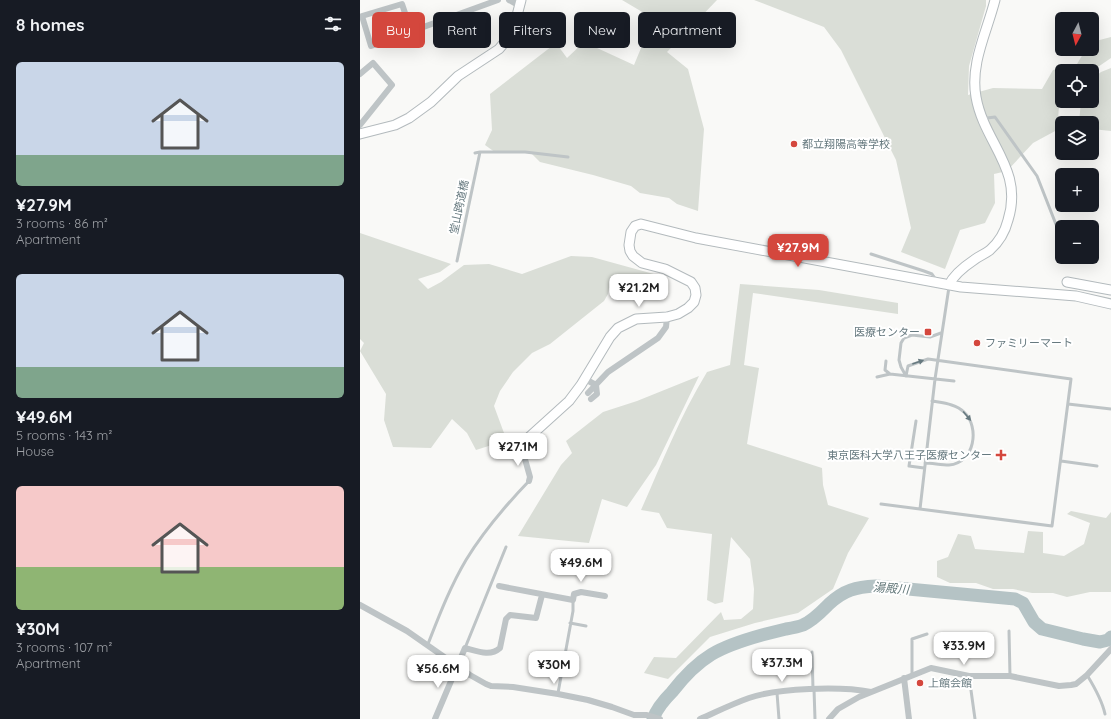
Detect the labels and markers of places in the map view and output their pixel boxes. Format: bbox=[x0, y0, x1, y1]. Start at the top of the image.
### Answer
place label: 都立翔陽高等学校 bbox=[802, 137, 890, 151]
marker: 都立翔陽高等学校 bbox=[789, 139, 799, 149]
pin: ¥27.9M bbox=[765, 234, 831, 268]
pin: ¥21.2M bbox=[606, 274, 672, 308]
place label: 医療センター bbox=[854, 325, 920, 339]
marker: 医療センター bbox=[923, 327, 933, 337]
place label: ファミリーマート bbox=[985, 336, 1073, 350]
marker: ファミリーマート bbox=[972, 338, 982, 348]
pin: ¥27.1M bbox=[485, 433, 551, 467]
place label: 東京医科大学八王子医療センター bbox=[827, 448, 992, 462]
marker: 東京医科大学八王子医療センター bbox=[995, 449, 1007, 461]
pin: ¥49.6M bbox=[548, 549, 614, 583]
pin: ¥33.9M bbox=[931, 632, 997, 666]
pin: ¥37.3M bbox=[749, 649, 815, 683]
pin: ¥30M bbox=[530, 651, 578, 685]
pin: ¥56.6M bbox=[405, 655, 471, 689]
place label: 上館会館 bbox=[928, 676, 972, 690]
marker: 上館会館 bbox=[915, 678, 925, 688]

